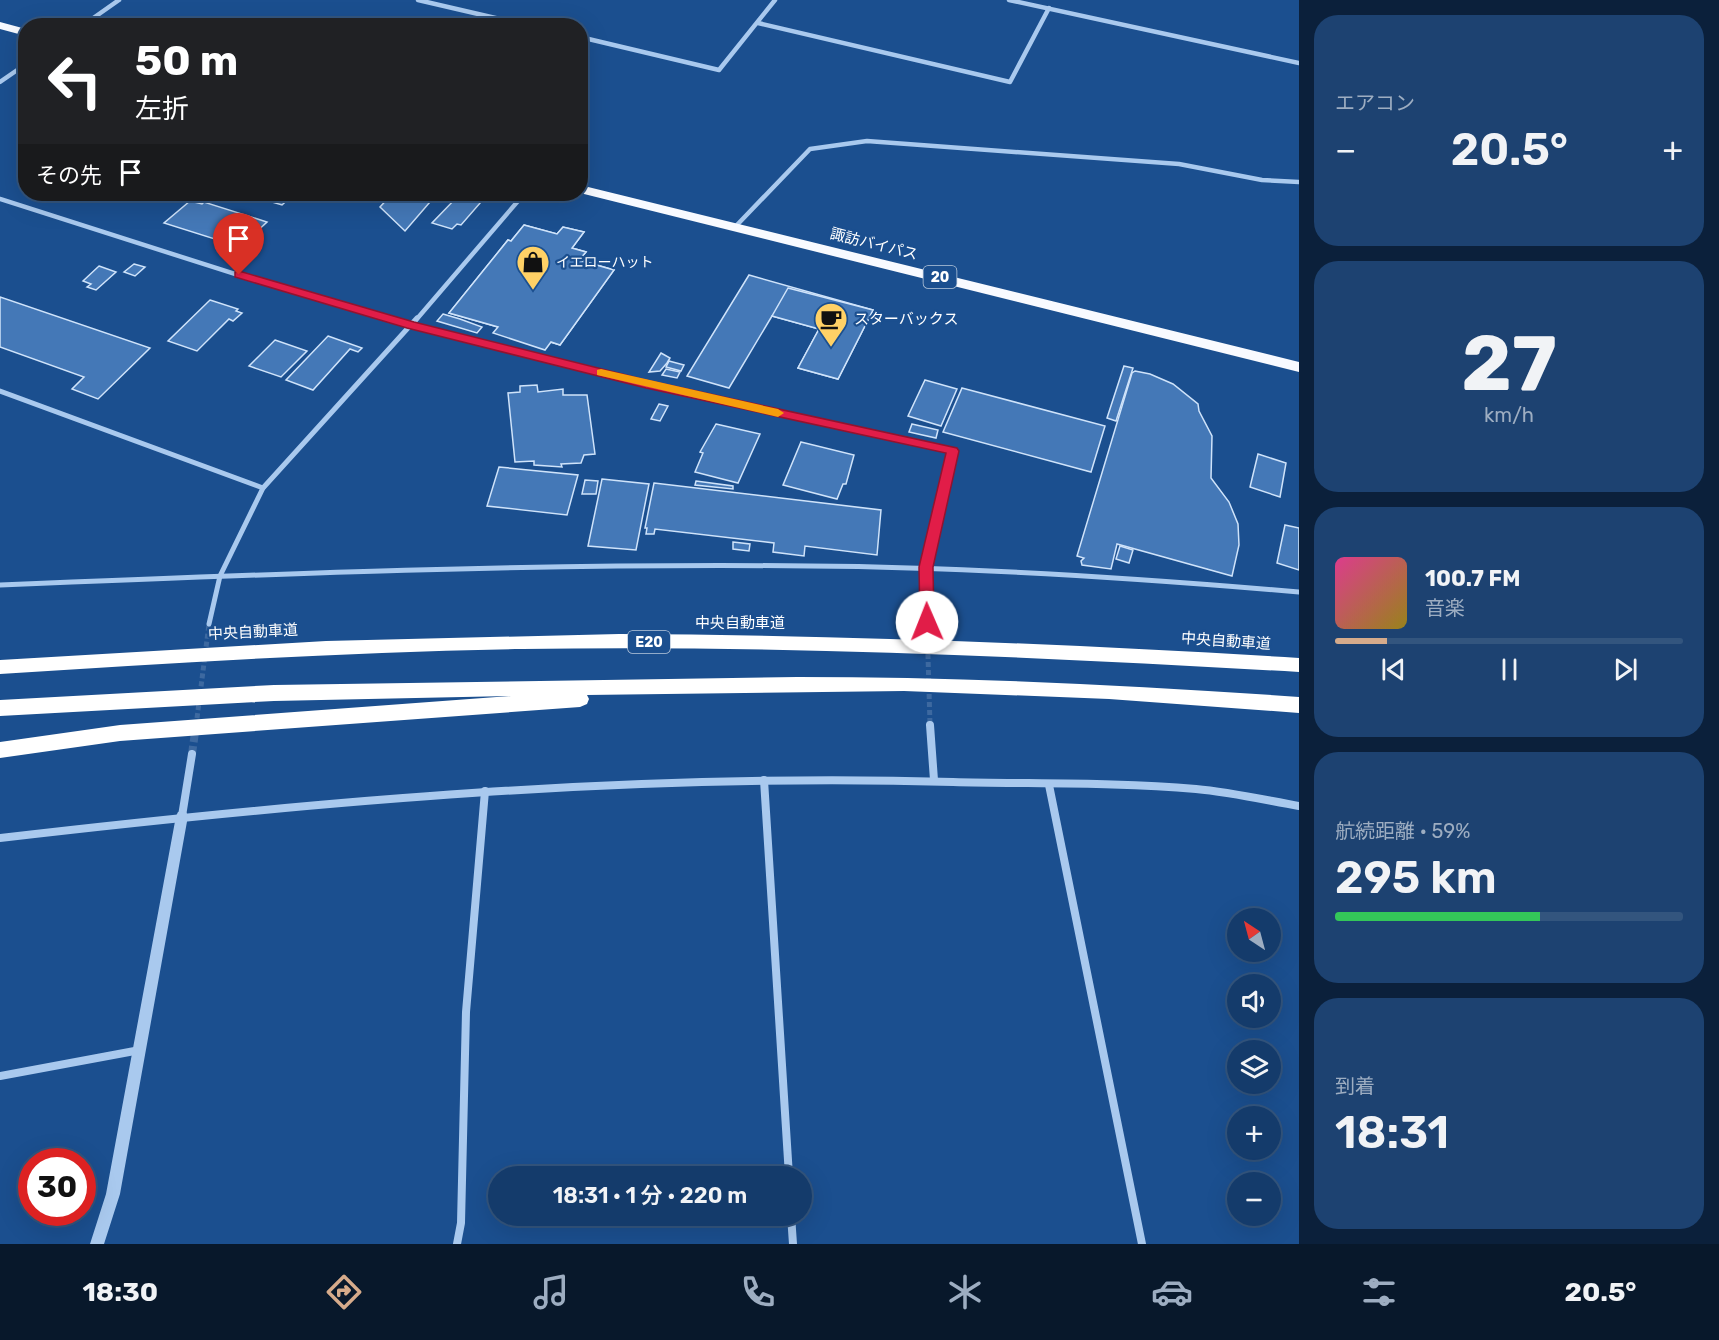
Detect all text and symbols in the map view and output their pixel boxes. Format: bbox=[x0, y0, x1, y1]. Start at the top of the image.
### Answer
text: 50 m bbox=[135, 36, 238, 86]
icon: left bbox=[36, 42, 114, 120]
text: エアコン bbox=[1335, 91, 1415, 115]
text: 左折 bbox=[135, 93, 189, 125]
text: 20.5° bbox=[1451, 123, 1568, 176]
text: − bbox=[1335, 130, 1356, 169]
text: + bbox=[1662, 130, 1683, 169]
icon: arrive bbox=[114, 156, 147, 189]
text: その先 bbox=[36, 162, 102, 189]
pin bbox=[213, 213, 264, 275]
icon: arrive bbox=[222, 222, 255, 255]
street label: 諏訪バイパス bbox=[828, 224, 920, 264]
shop icon: イエローハット bbox=[515, 244, 551, 291]
place label: イエローハット bbox=[556, 254, 654, 271]
road number: 20 bbox=[924, 266, 956, 288]
cafe icon: スターバックス bbox=[813, 301, 849, 348]
place label: スターバックス bbox=[854, 310, 958, 328]
text: 27 bbox=[1461, 317, 1557, 410]
text: km/h bbox=[1484, 403, 1534, 427]
text: 100.7 FM bbox=[1425, 565, 1520, 592]
position arrow bbox=[895, 590, 959, 654]
text: 音楽 bbox=[1425, 596, 1465, 620]
street label: 中央自動車道 bbox=[695, 614, 785, 632]
street label: 中央自動車道 bbox=[208, 621, 298, 643]
street label: 中央自動車道 bbox=[1180, 629, 1272, 653]
road number: E20 bbox=[628, 631, 670, 653]
icon: previous bbox=[1377, 653, 1410, 686]
icon: pause bbox=[1493, 653, 1526, 686]
icon: next bbox=[1609, 653, 1642, 686]
text: 航続距離 · 59% bbox=[1335, 819, 1470, 843]
text: 295 km bbox=[1335, 851, 1497, 904]
north arrow bbox=[1227, 908, 1281, 962]
map controls bbox=[1227, 908, 1281, 1226]
button: sound bbox=[1227, 974, 1281, 1028]
button: layers bbox=[1227, 1040, 1281, 1094]
text: 到着 bbox=[1335, 1074, 1375, 1098]
button: + bbox=[1227, 1106, 1281, 1160]
text: 18:31 bbox=[1335, 1106, 1449, 1159]
speed limit sign: 30 bbox=[18, 1148, 96, 1226]
button: − bbox=[1227, 1172, 1281, 1226]
text: 18:31 · 1 分 · 220 m bbox=[553, 1182, 747, 1209]
icon: directions bbox=[323, 1271, 365, 1313]
icon: music bbox=[530, 1271, 572, 1313]
icon: phone bbox=[737, 1271, 779, 1313]
icon: climate bbox=[944, 1271, 986, 1313]
icon: car bbox=[1151, 1271, 1193, 1313]
icon: filters bbox=[1358, 1271, 1400, 1313]
text: 18:30 bbox=[82, 1276, 158, 1308]
text: 20.5° bbox=[1565, 1276, 1636, 1308]

